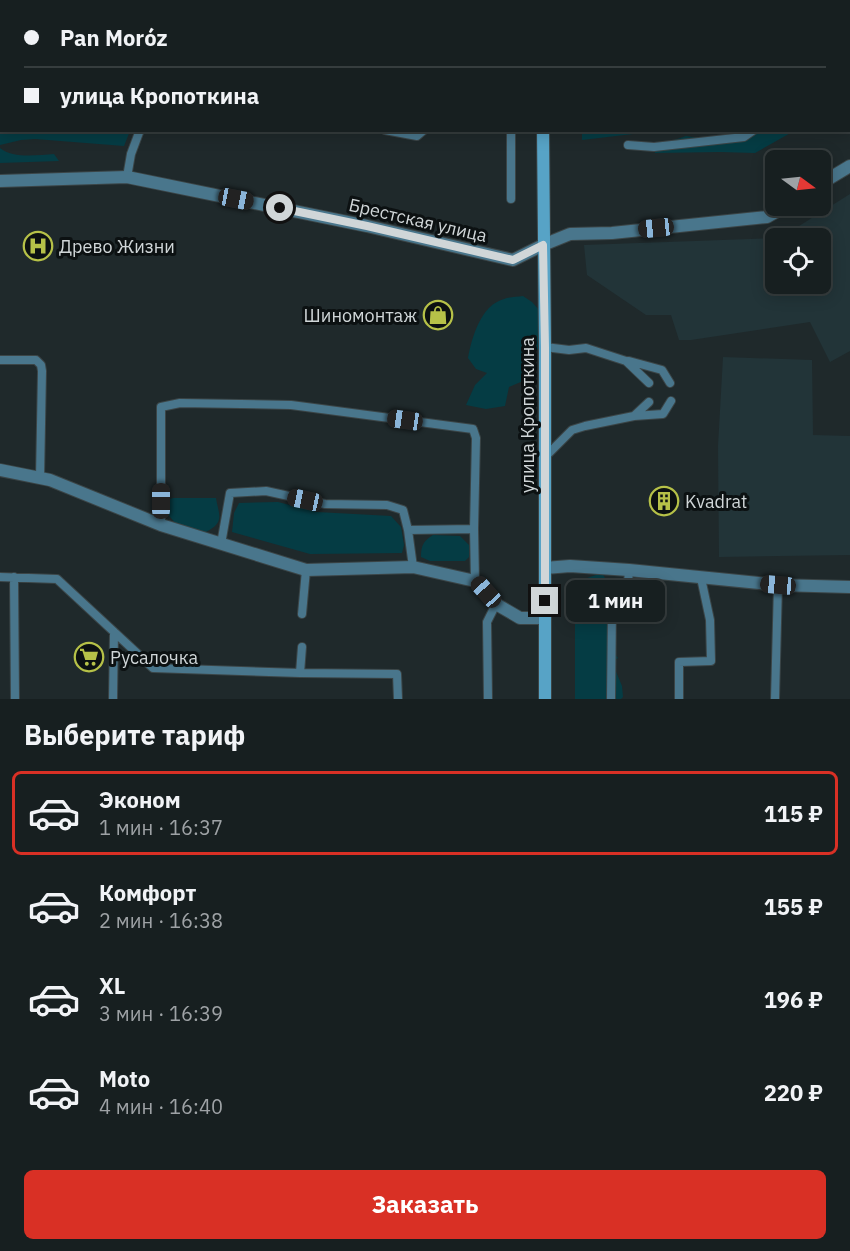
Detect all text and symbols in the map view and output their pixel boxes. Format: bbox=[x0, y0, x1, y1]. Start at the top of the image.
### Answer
text: Pan Moróz bbox=[60, 23, 168, 52]
text: улица Кропоткина bbox=[60, 81, 259, 110]
north arrow bbox=[765, 150, 831, 216]
map controls bbox=[765, 150, 831, 294]
car bbox=[217, 187, 255, 211]
street label: Брестская улица bbox=[347, 193, 490, 247]
route start bbox=[266, 194, 293, 221]
car bbox=[637, 217, 675, 239]
button: locate bbox=[765, 228, 831, 294]
hospital icon: Древо Жизни bbox=[22, 230, 54, 262]
place label: Древо Жизни bbox=[59, 235, 175, 258]
shop icon: Шиномонтаж bbox=[422, 299, 454, 331]
place label: Шиномонтаж bbox=[304, 304, 417, 327]
street label: улица Кропоткина bbox=[516, 337, 539, 493]
car bbox=[386, 409, 424, 431]
car bbox=[152, 483, 170, 519]
building icon: Kvadrat bbox=[648, 485, 680, 517]
car bbox=[286, 487, 324, 513]
place label: Kvadrat bbox=[685, 490, 747, 513]
car bbox=[467, 573, 505, 611]
car bbox=[759, 574, 797, 596]
callout: 1 мин bbox=[566, 580, 665, 622]
route end bbox=[531, 587, 558, 614]
text: 1 мин bbox=[588, 587, 643, 614]
supermarket icon: Русалочка bbox=[73, 641, 105, 673]
place label: Русалочка bbox=[110, 646, 198, 669]
text: Выберите тариф bbox=[24, 717, 245, 752]
text: Эконом bbox=[99, 785, 181, 814]
icon: car bbox=[27, 786, 81, 840]
text: 115 ₽ bbox=[764, 799, 823, 828]
text: 1 мин · 16:37 bbox=[99, 814, 223, 841]
text: Комфорт bbox=[99, 878, 196, 907]
icon: car bbox=[27, 879, 81, 933]
text: 155 ₽ bbox=[764, 892, 823, 921]
text: 2 мин · 16:38 bbox=[99, 907, 223, 934]
text: XL bbox=[99, 971, 125, 1000]
icon: car bbox=[27, 972, 81, 1026]
text: 196 ₽ bbox=[764, 985, 823, 1014]
text: 3 мин · 16:39 bbox=[99, 1000, 223, 1027]
text: Moto bbox=[99, 1064, 150, 1093]
icon: car bbox=[27, 1065, 81, 1119]
text: 220 ₽ bbox=[764, 1078, 823, 1107]
text: 4 мин · 16:40 bbox=[99, 1093, 223, 1120]
button: Заказать bbox=[24, 1170, 826, 1239]

